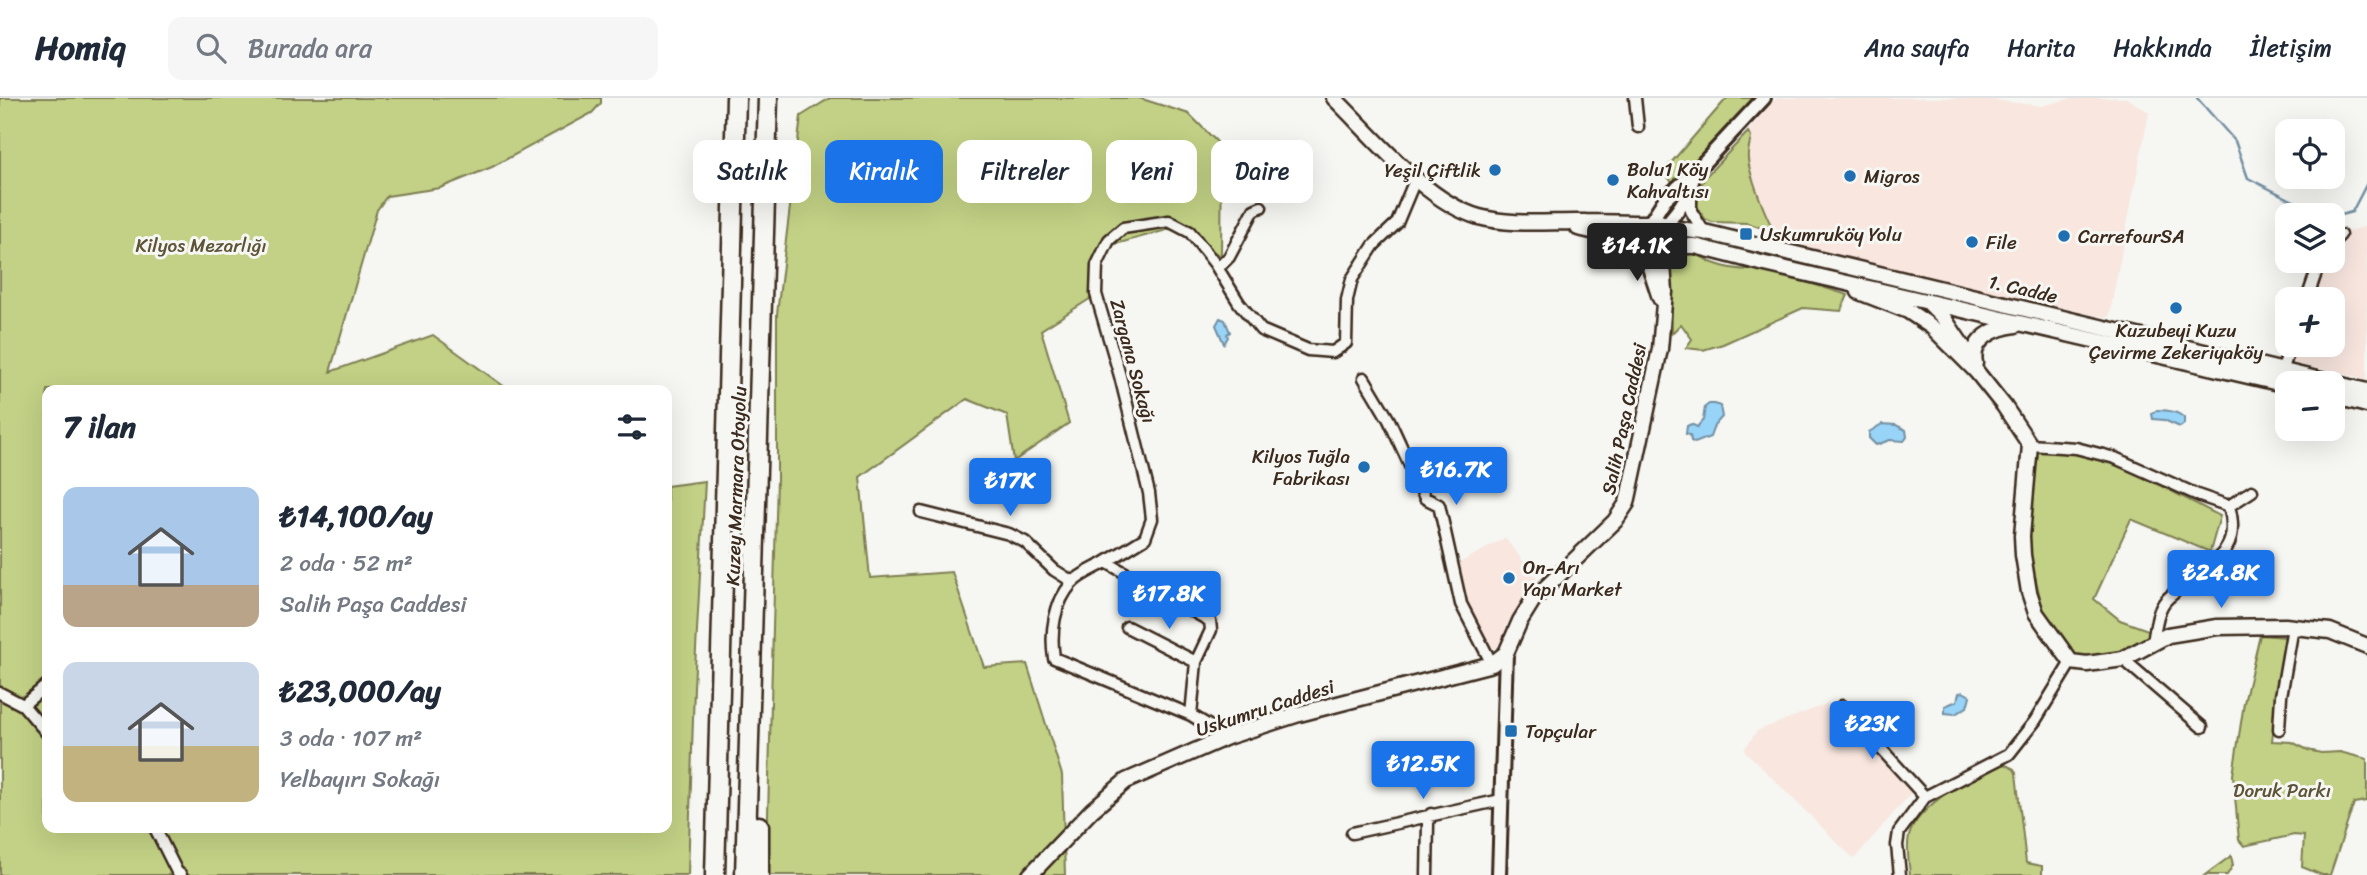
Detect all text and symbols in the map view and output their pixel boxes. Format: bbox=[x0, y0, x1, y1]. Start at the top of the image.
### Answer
search box bbox=[168, 17, 658, 80]
text: Homiq bbox=[35, 19, 126, 77]
text: Burada ara bbox=[248, 25, 372, 71]
text: Ana sayfa bbox=[1864, 27, 1969, 69]
text: Harita bbox=[2007, 27, 2075, 69]
text: Hakkında bbox=[2113, 27, 2212, 69]
text: İletişim bbox=[2250, 27, 2332, 69]
icon: search bbox=[192, 29, 230, 67]
map controls bbox=[2275, 119, 2345, 441]
button: locate bbox=[2275, 119, 2345, 189]
chip: Satılık bbox=[693, 140, 811, 203]
chip: Kiralık bbox=[825, 140, 943, 203]
chip: Filtreler bbox=[957, 140, 1092, 203]
chip: Yeni bbox=[1106, 140, 1197, 203]
chip: Daire bbox=[1211, 140, 1313, 203]
place label: Bolu1 Köy Kahvaltısı bbox=[1627, 153, 1709, 208]
place label: Yeşil Çiftlik bbox=[1385, 154, 1481, 187]
place label: Migros bbox=[1864, 160, 1920, 193]
marker: Yeşil Çiftlik bbox=[1487, 162, 1503, 178]
marker: Migros bbox=[1842, 168, 1858, 184]
marker: Bolu1 Köy Kahvaltısı bbox=[1605, 172, 1621, 188]
button: layers bbox=[2275, 203, 2345, 273]
place label: Uskumruköy Yolu bbox=[1760, 218, 1902, 251]
place label: CarrefourSA bbox=[2078, 220, 2185, 253]
pin: ₺14.1K bbox=[1580, 223, 1694, 283]
text: ₺14.1K bbox=[1603, 225, 1671, 266]
marker: Uskumruköy Yolu bbox=[1738, 226, 1754, 242]
place label: File bbox=[1986, 226, 2017, 259]
marker: CarrefourSA bbox=[2056, 228, 2072, 244]
park label: Kilyos Mezarlığı bbox=[136, 229, 266, 262]
marker: File bbox=[1964, 234, 1980, 250]
street label: 1. Cadde bbox=[1985, 265, 2061, 313]
button: + bbox=[2275, 287, 2345, 357]
street label: Zargana Sokağı bbox=[1101, 295, 1165, 427]
marker: Kuzubeyi Kuzu Çevirme Zekeriyaköy bbox=[2168, 300, 2184, 316]
place label: Kuzubeyi Kuzu Çevirme Zekeriyaköy bbox=[2089, 314, 2263, 369]
street label: Salih Paşa Caddesi bbox=[1592, 339, 1656, 498]
button: − bbox=[2275, 371, 2345, 441]
street label: Kuzey Marmara Otoyolu bbox=[716, 386, 756, 586]
text: 7 ilan bbox=[63, 400, 136, 454]
icon: filters bbox=[613, 408, 651, 446]
place label: Kilyos Tuğla Fabrikası bbox=[1252, 440, 1350, 495]
pin: ₺16.7K bbox=[1399, 448, 1513, 507]
text: ₺16.7K bbox=[1421, 449, 1491, 490]
pin: ₺17K bbox=[969, 458, 1051, 518]
marker: Kilyos Tuğla Fabrikası bbox=[1356, 459, 1372, 475]
text: ₺17K bbox=[985, 460, 1035, 501]
text: ₺14,100/ay bbox=[280, 489, 433, 543]
icon: home bbox=[119, 515, 203, 599]
text: 2 oda · 52 m² bbox=[280, 543, 413, 584]
pin: ₺24.8K bbox=[2164, 550, 2278, 610]
place label: On-Arı Yapı Market bbox=[1523, 551, 1623, 606]
text: ₺24.8K bbox=[2183, 552, 2259, 593]
marker: On-Arı Yapı Market bbox=[1501, 570, 1517, 586]
pin: ₺17.8K bbox=[1112, 572, 1226, 631]
text: ₺17.8K bbox=[1134, 573, 1204, 614]
text: Salih Paşa Caddesi bbox=[280, 584, 466, 625]
text: ₺23,000/ay bbox=[280, 664, 441, 718]
street label: Uskumru Caddesi bbox=[1191, 670, 1339, 746]
icon: home bbox=[119, 690, 203, 774]
pin: ₺23K bbox=[1831, 702, 1913, 761]
text: ₺23K bbox=[1846, 703, 1898, 744]
place label: Topçular bbox=[1525, 715, 1597, 748]
text: 3 oda · 107 m² bbox=[280, 718, 422, 759]
marker: Topçular bbox=[1503, 723, 1519, 739]
pin: ₺12.5K bbox=[1366, 742, 1480, 801]
text: ₺12.5K bbox=[1388, 743, 1458, 784]
text: Yelbayırı Sokağı bbox=[280, 759, 440, 800]
park label: Doruk Parkı bbox=[2233, 774, 2331, 807]

